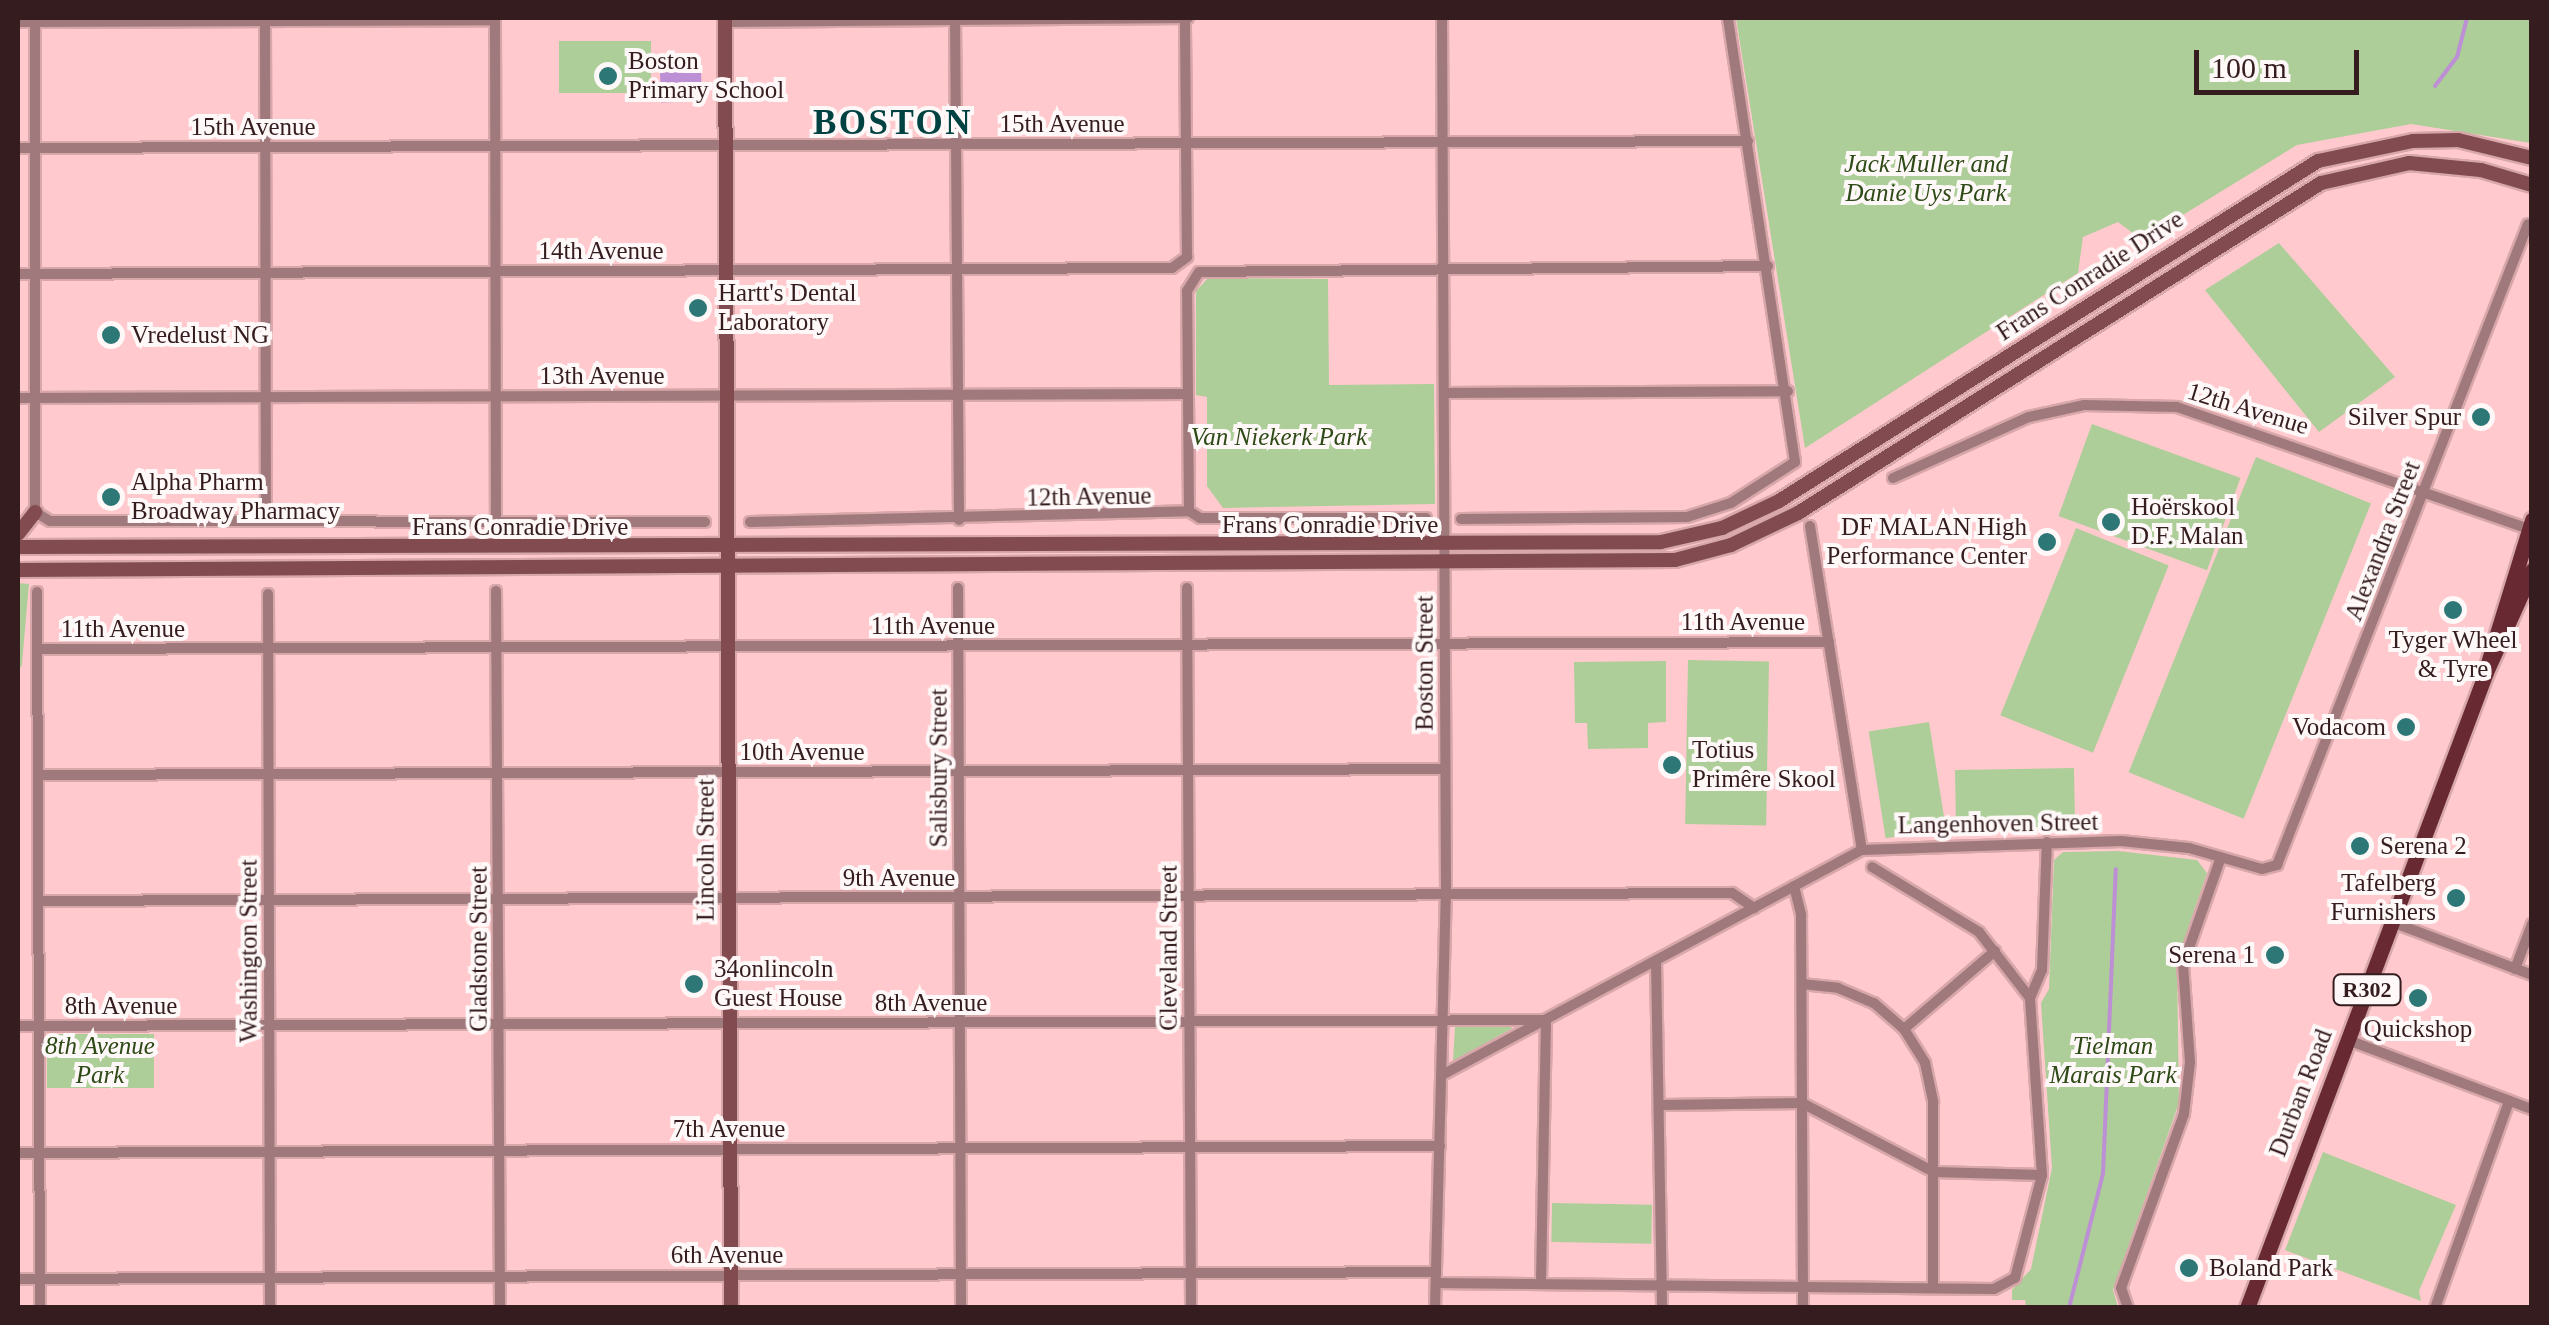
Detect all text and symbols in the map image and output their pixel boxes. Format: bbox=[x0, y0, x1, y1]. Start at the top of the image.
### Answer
scale bar bbox=[2199, 30, 2364, 92]
place label: Boston Primary School bbox=[628, 47, 784, 106]
text: 100 m bbox=[2211, 51, 2287, 84]
marker: Boston Primary School bbox=[597, 65, 619, 87]
district label: BOSTON bbox=[813, 102, 973, 144]
street label: 15th Avenue bbox=[999, 109, 1125, 139]
street label: 15th Avenue bbox=[190, 112, 316, 142]
park label: Jack Muller and Danie Uys Park bbox=[1844, 150, 2008, 209]
street label: Frans Conradie Drive bbox=[1991, 204, 2189, 348]
street label: 14th Avenue bbox=[538, 236, 664, 266]
place label: Hartt's Dental Laboratory bbox=[718, 279, 856, 338]
marker: Hartt's Dental Laboratory bbox=[687, 297, 709, 319]
place label: Vredelust NG bbox=[131, 320, 269, 350]
marker: Vredelust NG bbox=[100, 324, 122, 346]
street label: 13th Avenue bbox=[539, 361, 665, 391]
street label: 12th Avenue bbox=[2183, 376, 2313, 442]
place label: Silver Spur bbox=[2348, 402, 2461, 432]
marker: Silver Spur bbox=[2470, 406, 2492, 428]
park label: Van Niekerk Park bbox=[1191, 422, 1367, 452]
street label: Alexandra Street bbox=[2339, 457, 2427, 625]
place label: Alpha Pharm Broadway Pharmacy bbox=[131, 468, 340, 527]
street label: 12th Avenue bbox=[1025, 481, 1153, 513]
marker: Alpha Pharm Broadway Pharmacy bbox=[100, 486, 122, 508]
place label: Hoërskool D.F. Malan bbox=[2131, 493, 2244, 552]
street label: Frans Conradie Drive bbox=[1222, 510, 1438, 540]
marker: Hoërskool D.F. Malan bbox=[2100, 511, 2122, 533]
street label: Frans Conradie Drive bbox=[412, 512, 628, 542]
place label: DF MALAN High Performance Center bbox=[1826, 513, 2027, 572]
marker: DF MALAN High Performance Center bbox=[2036, 531, 2058, 553]
street label: Boston Street bbox=[1410, 595, 1440, 731]
marker: Tyger Wheel & Tyre bbox=[2442, 599, 2464, 621]
street label: 11th Avenue bbox=[1680, 607, 1806, 637]
street label: 11th Avenue bbox=[870, 611, 996, 641]
street label: 11th Avenue bbox=[60, 614, 186, 644]
place label: Tyger Wheel & Tyre bbox=[2388, 626, 2518, 685]
street label: Salisbury Street bbox=[924, 688, 954, 848]
place label: Vodacom bbox=[2292, 712, 2386, 742]
marker: Vodacom bbox=[2395, 716, 2417, 738]
place label: Totius Primêre Skool bbox=[1692, 736, 1836, 795]
street label: 10th Avenue bbox=[739, 737, 865, 767]
marker: Totius Primêre Skool bbox=[1661, 754, 1683, 776]
street label: Lincoln Street bbox=[691, 779, 721, 921]
street label: Langenhoven Street bbox=[1897, 807, 2099, 841]
place label: Serena 2 bbox=[2380, 831, 2467, 861]
marker: Serena 2 bbox=[2349, 835, 2371, 857]
street label: Washington Street bbox=[234, 859, 264, 1043]
street label: 9th Avenue bbox=[842, 863, 956, 893]
street label: Cleveland Street bbox=[1154, 865, 1184, 1031]
street label: Gladstone Street bbox=[464, 866, 494, 1032]
place label: Tafelberg Furnishers bbox=[2330, 869, 2436, 928]
marker: Tafelberg Furnishers bbox=[2445, 887, 2467, 909]
place label: Serena 1 bbox=[2168, 940, 2255, 970]
marker: Serena 1 bbox=[2264, 944, 2286, 966]
place label: 34onlincoln Guest House bbox=[714, 955, 842, 1014]
marker: 34onlincoln Guest House bbox=[683, 973, 705, 995]
road number: R302 bbox=[2332, 973, 2402, 1007]
marker: Quickshop bbox=[2407, 987, 2429, 1009]
street label: 8th Avenue bbox=[874, 988, 988, 1018]
street label: 8th Avenue bbox=[64, 991, 178, 1021]
place label: Quickshop bbox=[2364, 1014, 2472, 1044]
street label: Durban Road bbox=[2263, 1025, 2339, 1161]
park label: 8th Avenue Park bbox=[45, 1032, 155, 1091]
park label: Tielman Marais Park bbox=[2049, 1032, 2177, 1091]
street label: 7th Avenue bbox=[672, 1114, 786, 1144]
street label: 6th Avenue bbox=[670, 1240, 784, 1270]
place label: Boland Park bbox=[2209, 1253, 2333, 1283]
marker: Boland Park bbox=[2178, 1257, 2200, 1279]

